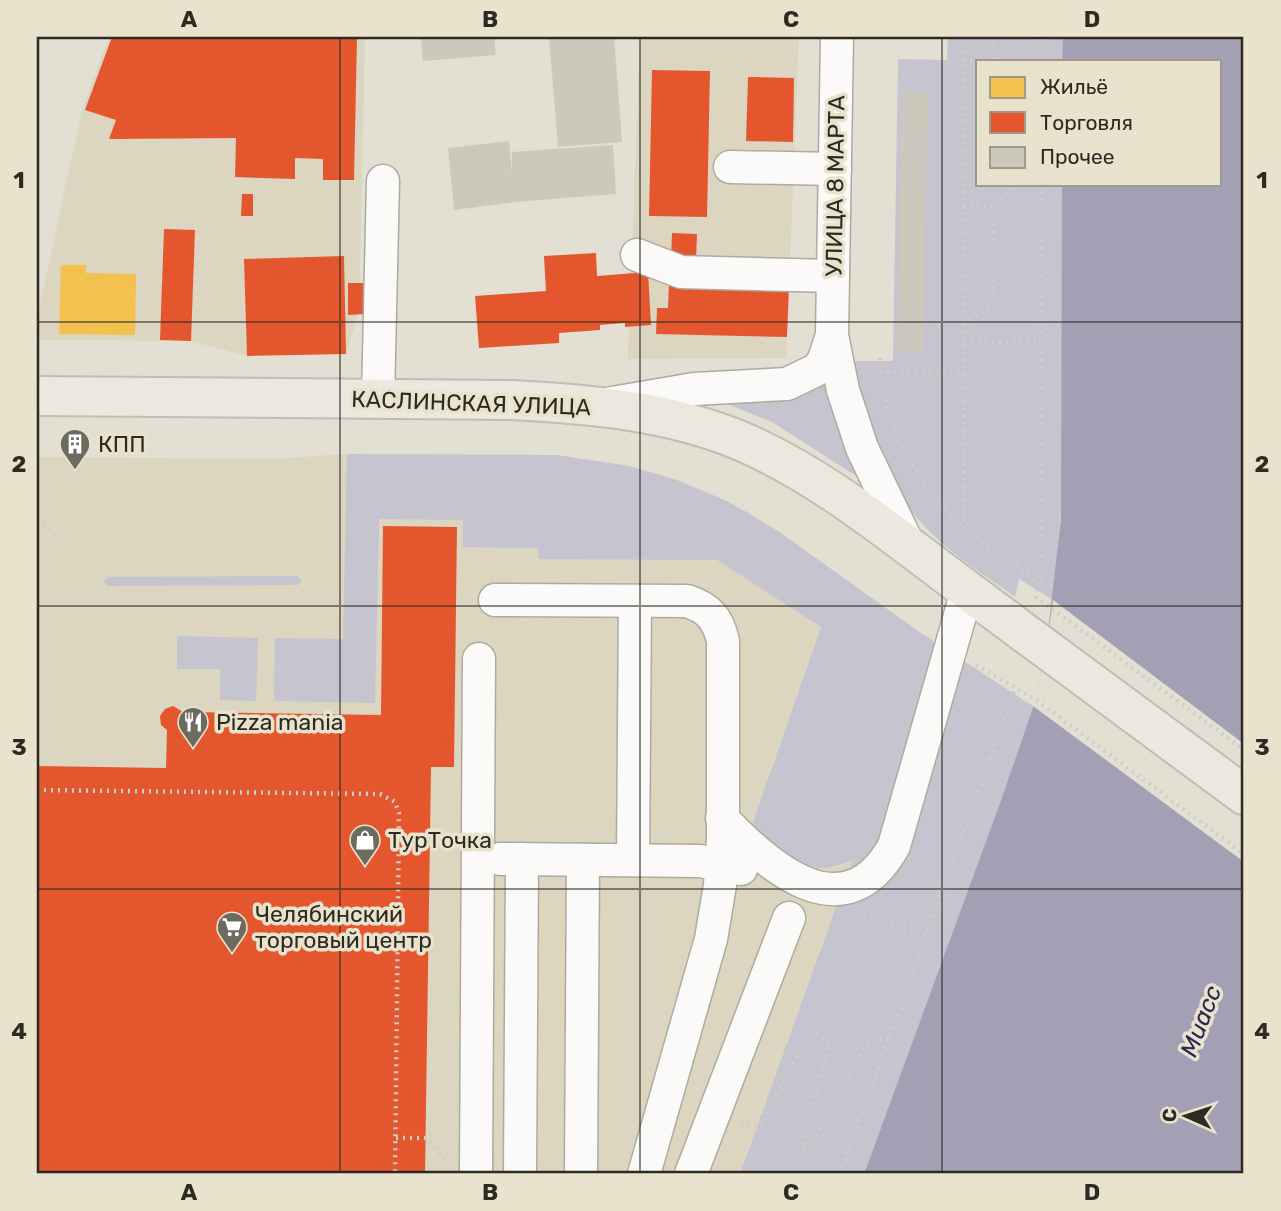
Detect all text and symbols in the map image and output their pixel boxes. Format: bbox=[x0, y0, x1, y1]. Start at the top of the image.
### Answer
text: A bbox=[181, 5, 198, 33]
text: B bbox=[482, 5, 498, 33]
text: C bbox=[783, 5, 799, 33]
text: D bbox=[1084, 5, 1100, 33]
legend bbox=[976, 60, 1222, 186]
text: Жильё bbox=[1040, 74, 1108, 99]
street label: УЛИЦА 8 МАРТА bbox=[819, 95, 851, 277]
text: Торговля bbox=[1040, 110, 1133, 135]
text: Прочее bbox=[1040, 144, 1115, 169]
text: 1 bbox=[13, 166, 25, 194]
text: 1 bbox=[1256, 166, 1268, 194]
street label: КАСЛИНСКАЯ УЛИЦА bbox=[351, 385, 591, 421]
building icon: КПП bbox=[58, 427, 92, 471]
place label: КПП bbox=[98, 430, 146, 458]
text: 2 bbox=[12, 450, 26, 478]
text: 2 bbox=[1255, 450, 1269, 478]
restaurant icon: Pizza mania bbox=[176, 705, 210, 749]
place label: Pizza mania bbox=[216, 708, 343, 736]
text: 3 bbox=[11, 733, 27, 761]
text: 3 bbox=[1254, 733, 1270, 761]
shop icon: ТурТочка bbox=[348, 823, 382, 867]
place label: ТурТочка bbox=[388, 826, 492, 854]
place label: Челябинский торговый центр bbox=[255, 900, 432, 954]
supermarket icon: Челябинский торговый центр bbox=[215, 910, 249, 954]
water label: Миасс bbox=[1175, 981, 1227, 1061]
text: 4 bbox=[11, 1017, 27, 1045]
text: 4 bbox=[1254, 1017, 1270, 1045]
north arrow bbox=[1152, 1082, 1222, 1152]
text: С bbox=[1158, 1108, 1181, 1122]
text: A bbox=[181, 1178, 198, 1206]
text: B bbox=[482, 1178, 498, 1206]
text: C bbox=[783, 1178, 799, 1206]
text: D bbox=[1084, 1178, 1100, 1206]

